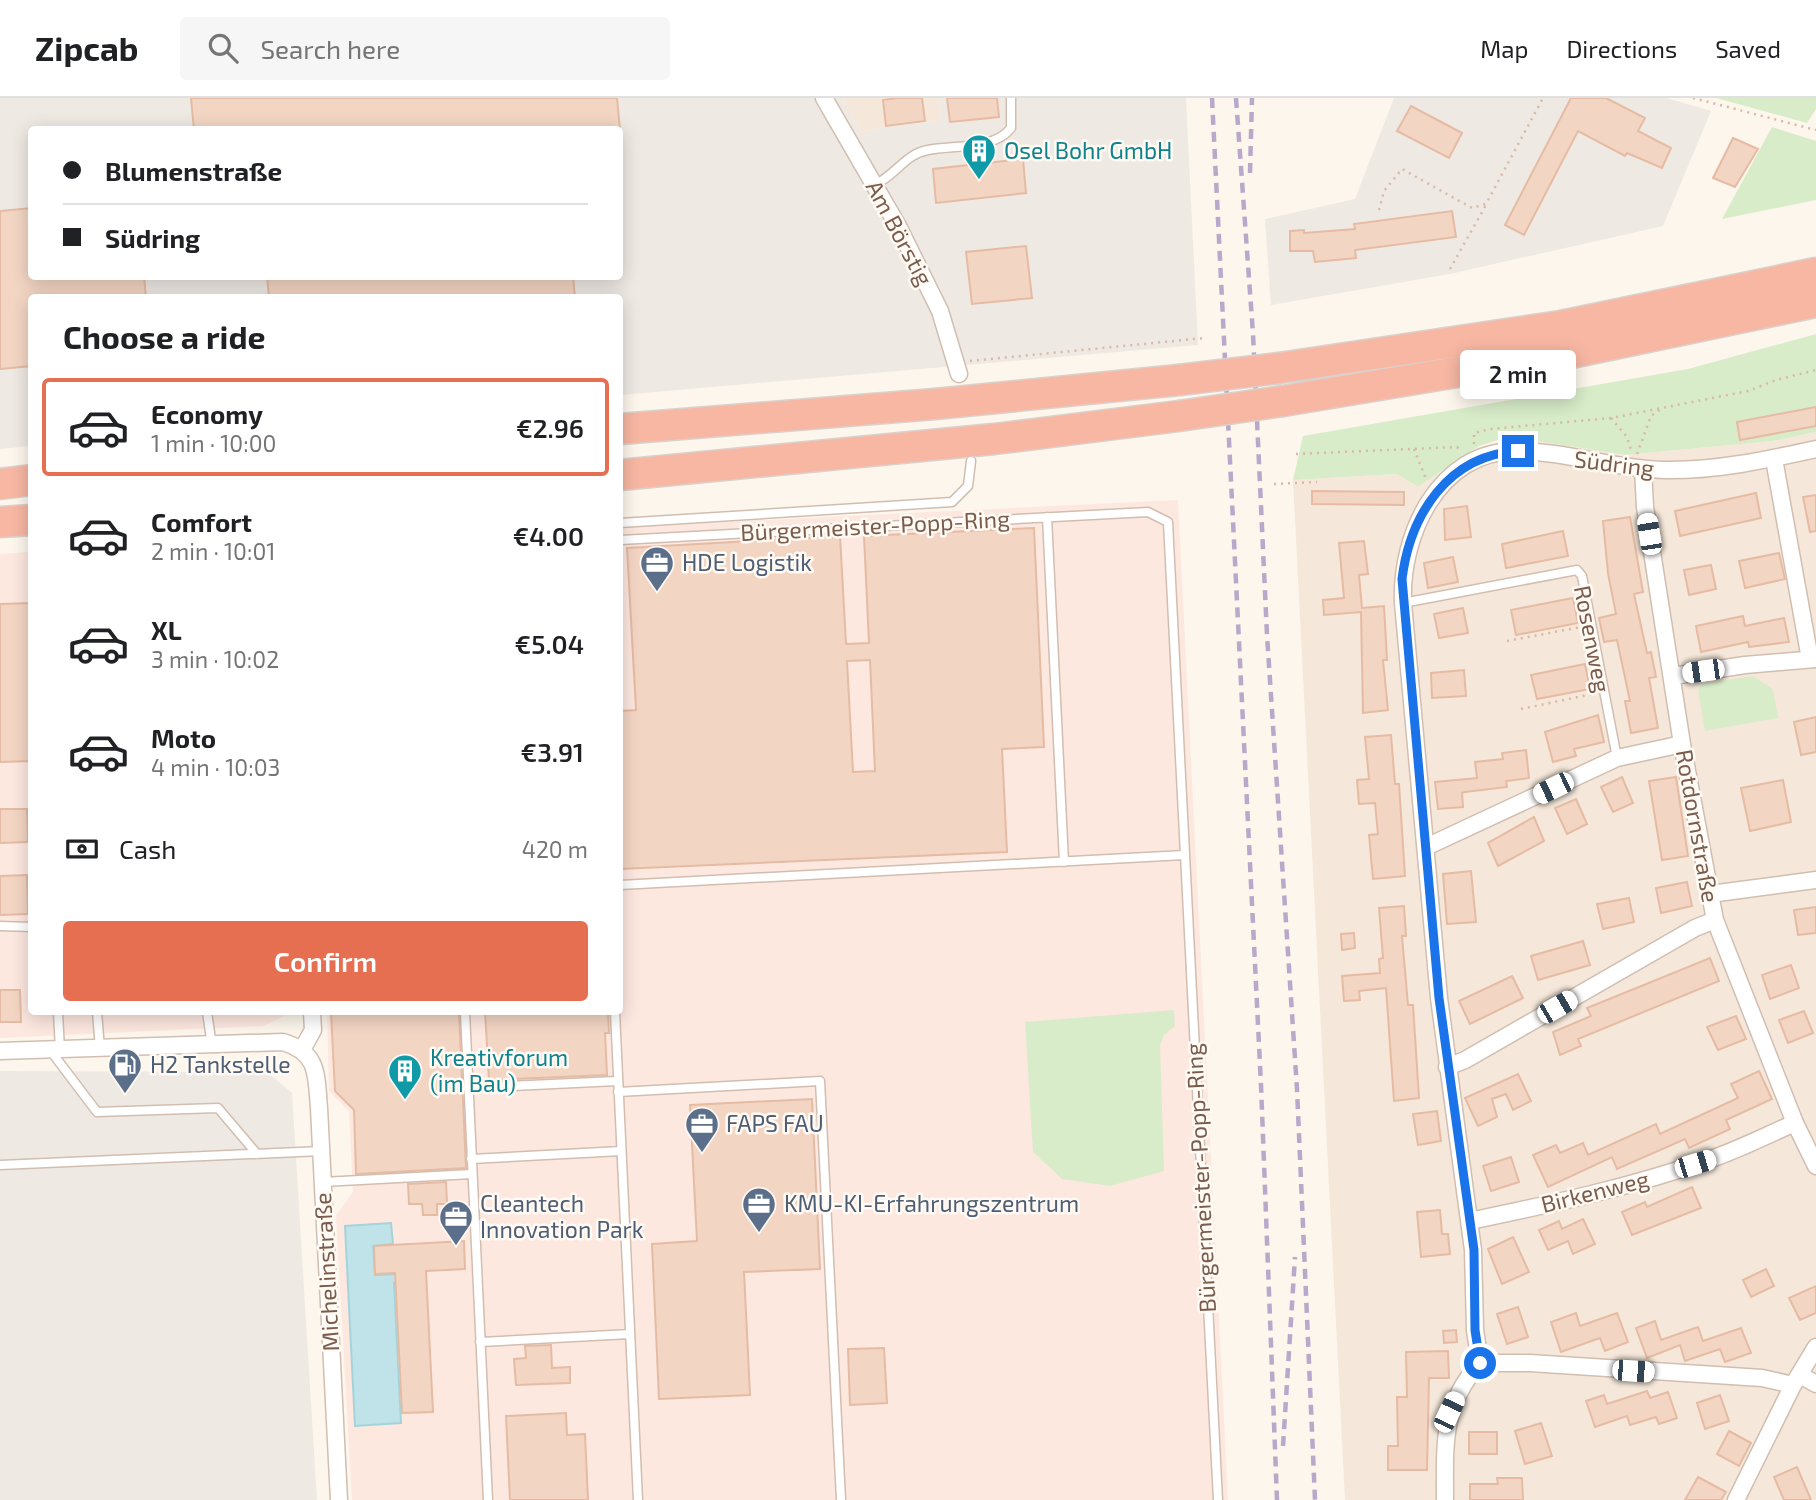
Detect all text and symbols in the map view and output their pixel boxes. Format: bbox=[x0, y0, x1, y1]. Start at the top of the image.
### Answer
search box bbox=[180, 17, 670, 80]
text: Zipcab bbox=[35, 28, 138, 68]
icon: search bbox=[204, 29, 242, 67]
text: Search here bbox=[260, 33, 400, 64]
text: Map bbox=[1480, 34, 1528, 63]
text: Directions bbox=[1566, 34, 1677, 63]
text: Saved bbox=[1715, 34, 1781, 63]
building icon: Osel Bohr GmbH bbox=[960, 132, 998, 181]
place label: Osel Bohr GmbH bbox=[1004, 136, 1172, 164]
text: Blumenstraße bbox=[105, 155, 282, 186]
street label: Am Börstig bbox=[860, 175, 939, 290]
text: Südring bbox=[105, 222, 200, 253]
text: Choose a ride bbox=[63, 317, 266, 355]
callout: 2 min bbox=[1460, 350, 1576, 398]
text: 2 min bbox=[1489, 360, 1547, 388]
icon: car bbox=[67, 396, 130, 459]
text: Economy bbox=[151, 398, 263, 429]
text: €2.96 bbox=[516, 412, 584, 443]
text: 1 min · 10:00 bbox=[151, 429, 276, 457]
route end bbox=[1502, 435, 1534, 467]
street label: Südring bbox=[1573, 444, 1656, 482]
icon: car bbox=[67, 504, 130, 567]
street label: Bürgermeister-Popp-Ring bbox=[739, 504, 1011, 546]
text: Comfort bbox=[151, 506, 252, 537]
car bbox=[1636, 512, 1663, 556]
text: €4.00 bbox=[513, 520, 584, 551]
text: 2 min · 10:01 bbox=[151, 537, 275, 565]
office icon: HDE Logistik bbox=[638, 544, 676, 593]
place label: HDE Logistik bbox=[682, 548, 812, 576]
street label: Rosenweg bbox=[1569, 583, 1617, 695]
icon: car bbox=[67, 612, 130, 675]
text: XL bbox=[151, 614, 182, 645]
text: €5.04 bbox=[515, 628, 584, 659]
text: 3 min · 10:02 bbox=[151, 645, 279, 673]
car bbox=[1681, 658, 1726, 684]
icon: car bbox=[67, 720, 130, 783]
text: Moto bbox=[151, 722, 216, 753]
text: €3.91 bbox=[521, 736, 584, 767]
street label: Rotdornstraße bbox=[1671, 747, 1725, 905]
text: 4 min · 10:03 bbox=[151, 753, 280, 781]
car bbox=[1530, 769, 1577, 807]
icon: cash bbox=[63, 830, 101, 868]
text: Cash bbox=[119, 833, 176, 864]
text: 420 m bbox=[522, 835, 588, 863]
button: Confirm bbox=[63, 921, 588, 1001]
car bbox=[1534, 987, 1581, 1027]
street label: Bürgermeister-Popp-Ring bbox=[1179, 1042, 1221, 1314]
place label: Kreativforum (im Bau) bbox=[430, 1043, 568, 1097]
fuel station icon: H2 Tankstelle bbox=[106, 1046, 144, 1095]
place label: H2 Tankstelle bbox=[150, 1050, 291, 1078]
building icon: Kreativforum (im Bau) bbox=[386, 1052, 424, 1101]
office icon: FAPS FAU bbox=[683, 1105, 721, 1154]
place label: FAPS FAU bbox=[726, 1109, 824, 1137]
car bbox=[1672, 1148, 1719, 1180]
street label: Birkenweg bbox=[1538, 1164, 1652, 1218]
office icon: KMU-KI-Erfahrungszentrum bbox=[740, 1185, 778, 1234]
place label: Cleantech Innovation Park bbox=[480, 1189, 644, 1243]
place label: KMU-KI-Erfahrungszentrum bbox=[784, 1189, 1079, 1217]
street label: Michelinstraße bbox=[308, 1192, 344, 1352]
office icon: Cleantech Innovation Park bbox=[437, 1198, 475, 1247]
route start bbox=[1464, 1347, 1496, 1379]
car bbox=[1612, 1359, 1655, 1383]
car bbox=[1431, 1389, 1468, 1435]

